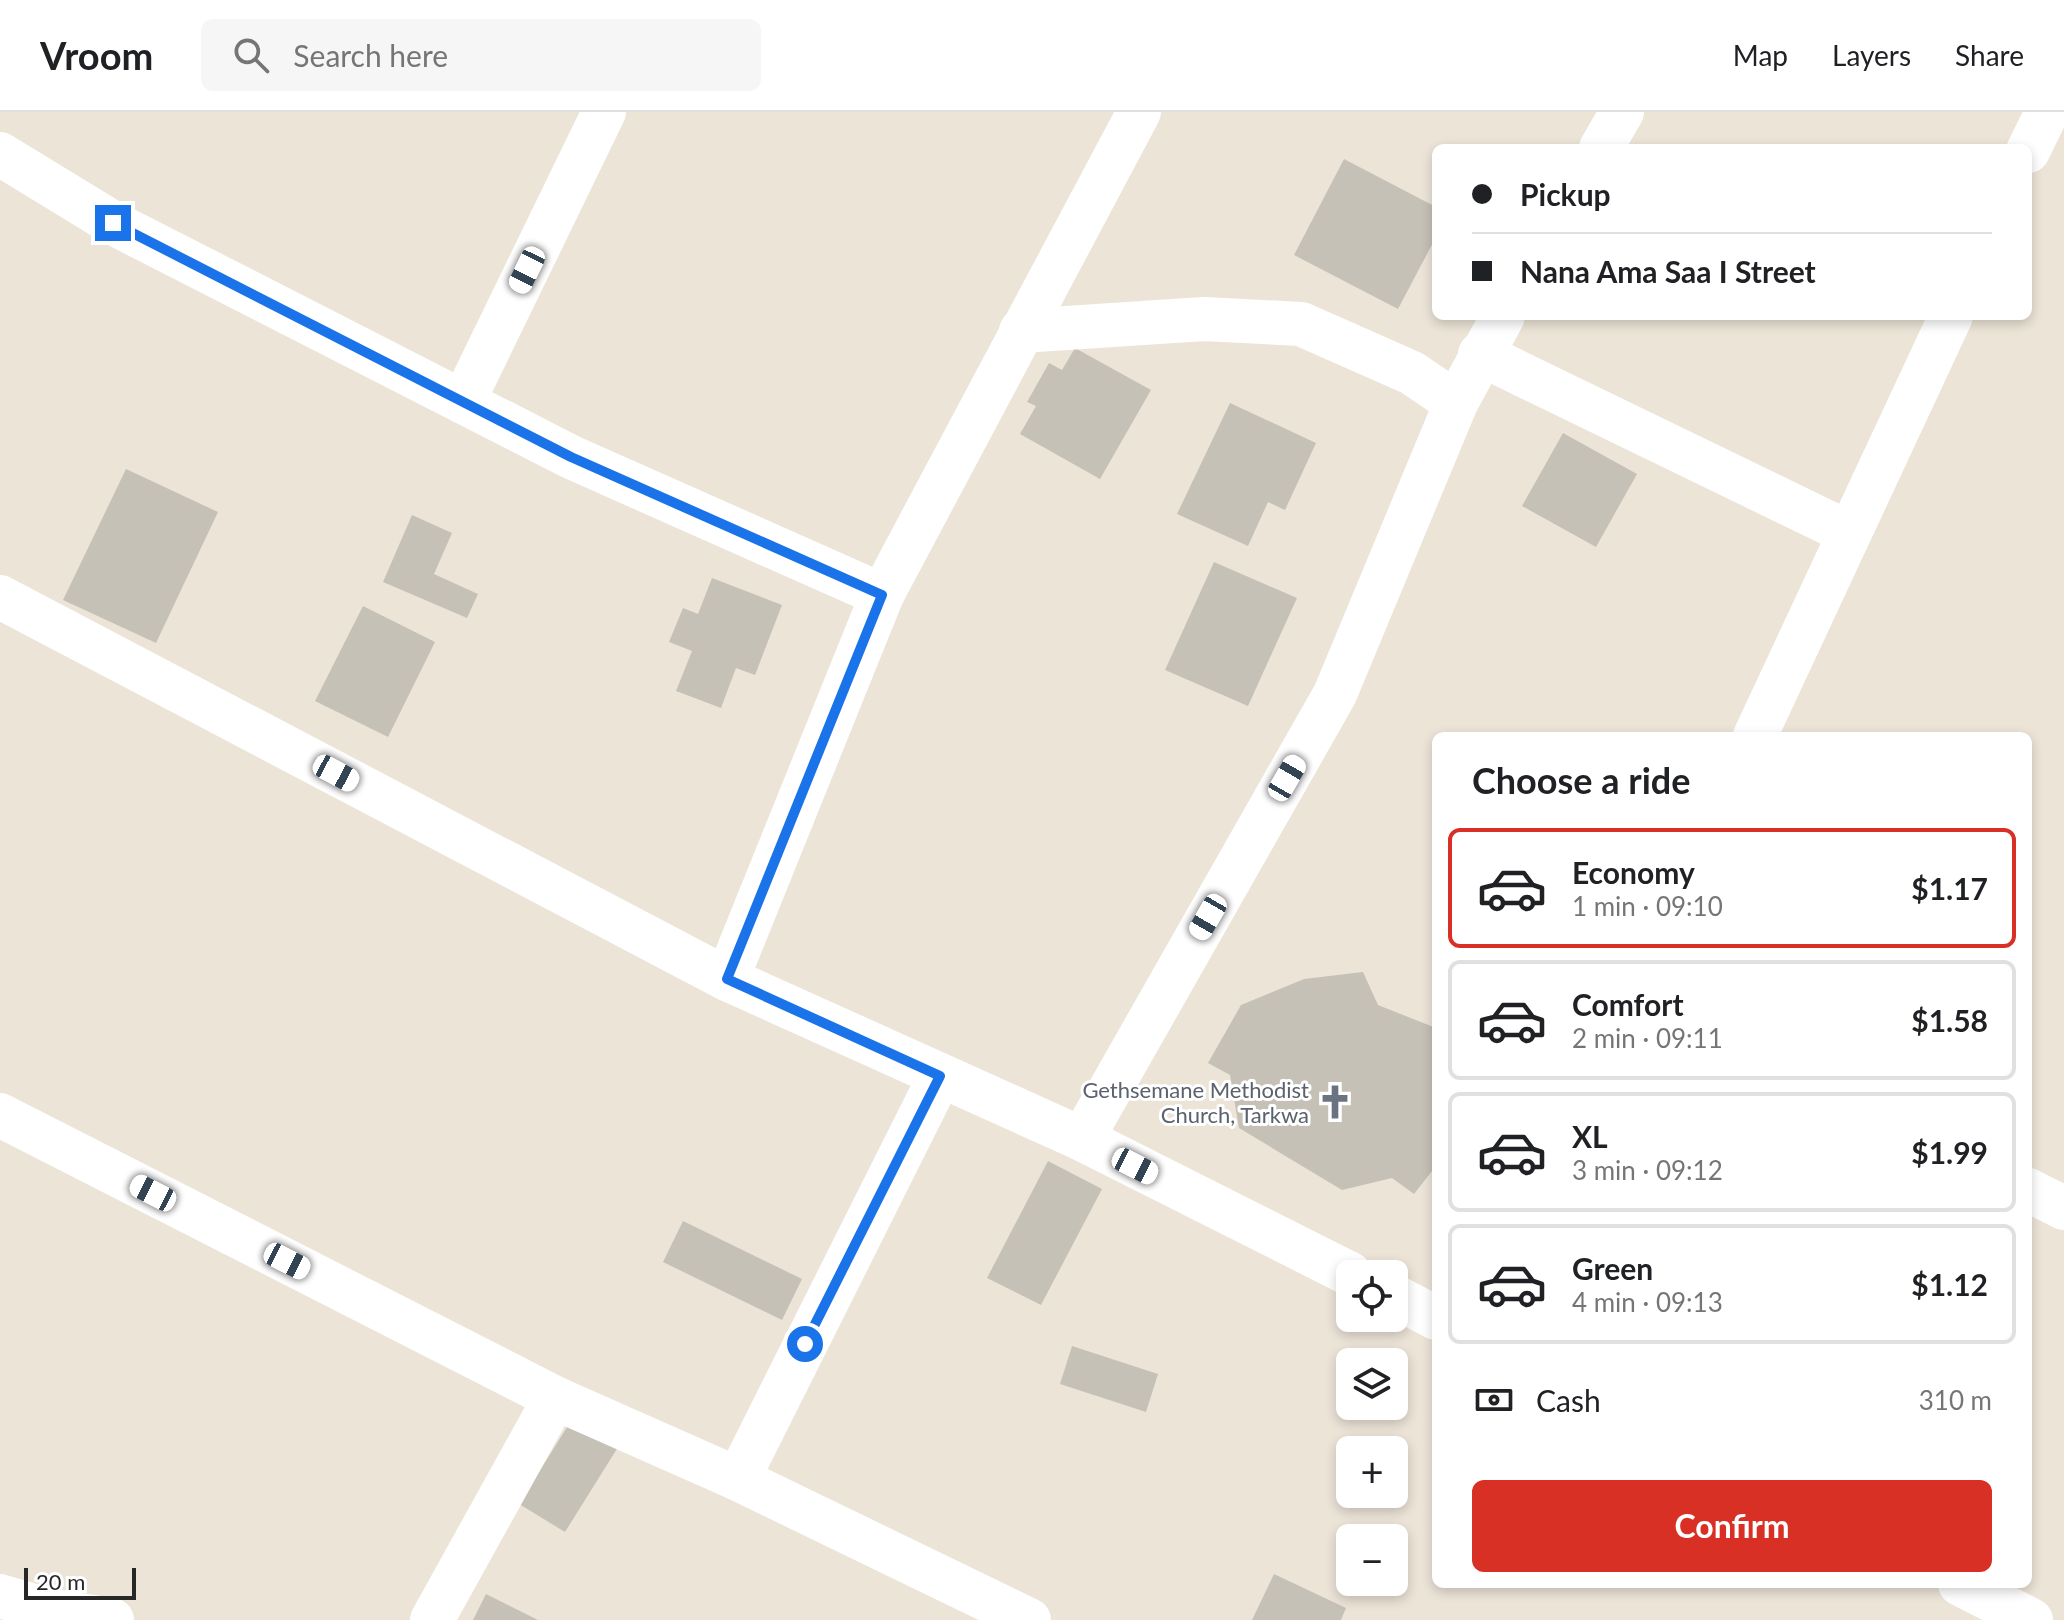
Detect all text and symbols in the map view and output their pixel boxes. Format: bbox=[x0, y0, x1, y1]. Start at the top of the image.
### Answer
search box bbox=[201, 19, 761, 91]
text: Vroom bbox=[40, 32, 153, 78]
icon: search bbox=[229, 33, 273, 77]
text: Search here bbox=[293, 37, 448, 73]
text: Map bbox=[1733, 38, 1788, 72]
text: Layers bbox=[1832, 38, 1911, 72]
text: Share bbox=[1955, 38, 2024, 72]
text: Pickup bbox=[1520, 176, 1611, 212]
route end bbox=[95, 205, 131, 241]
car bbox=[506, 243, 548, 297]
text: Nana Ama Saa I Street bbox=[1520, 253, 1816, 289]
car bbox=[309, 751, 363, 795]
car bbox=[1265, 751, 1309, 805]
text: Choose a ride bbox=[1472, 758, 1691, 802]
icon: car bbox=[1476, 852, 1548, 924]
text: Economy bbox=[1572, 854, 1695, 890]
text: $1.17 bbox=[1911, 870, 1988, 906]
car bbox=[1186, 890, 1230, 944]
text: 1 min · 09:10 bbox=[1572, 890, 1723, 922]
icon: car bbox=[1476, 984, 1548, 1056]
text: Comfort bbox=[1572, 986, 1684, 1022]
text: $1.58 bbox=[1911, 1002, 1988, 1038]
text: 2 min · 09:11 bbox=[1572, 1022, 1723, 1054]
place label: Gethsemane Methodist Church, Tarkwa bbox=[1082, 1076, 1309, 1128]
church icon: Gethsemane Methodist Church, Tarkwa bbox=[1316, 1083, 1354, 1121]
icon: car bbox=[1476, 1116, 1548, 1188]
text: XL bbox=[1572, 1118, 1608, 1154]
text: $1.99 bbox=[1911, 1134, 1988, 1170]
car bbox=[1108, 1144, 1162, 1188]
text: 3 min · 09:12 bbox=[1572, 1154, 1723, 1186]
car bbox=[126, 1171, 180, 1215]
car bbox=[260, 1239, 314, 1283]
icon: car bbox=[1476, 1248, 1548, 1320]
text: Green bbox=[1572, 1250, 1653, 1286]
map controls bbox=[1336, 1260, 1408, 1596]
button: locate bbox=[1336, 1260, 1408, 1332]
text: $1.12 bbox=[1911, 1266, 1988, 1302]
text: 4 min · 09:13 bbox=[1572, 1286, 1723, 1318]
route start bbox=[787, 1326, 823, 1362]
button: layers bbox=[1336, 1348, 1408, 1420]
icon: cash bbox=[1472, 1378, 1516, 1422]
text: Cash bbox=[1536, 1382, 1601, 1418]
text: 310 m bbox=[1919, 1384, 1992, 1416]
button: + bbox=[1336, 1436, 1408, 1508]
button: Confirm bbox=[1472, 1480, 1992, 1572]
button: − bbox=[1336, 1524, 1408, 1596]
scale bar bbox=[24, 1564, 136, 1600]
text: 20 m bbox=[36, 1568, 85, 1595]

